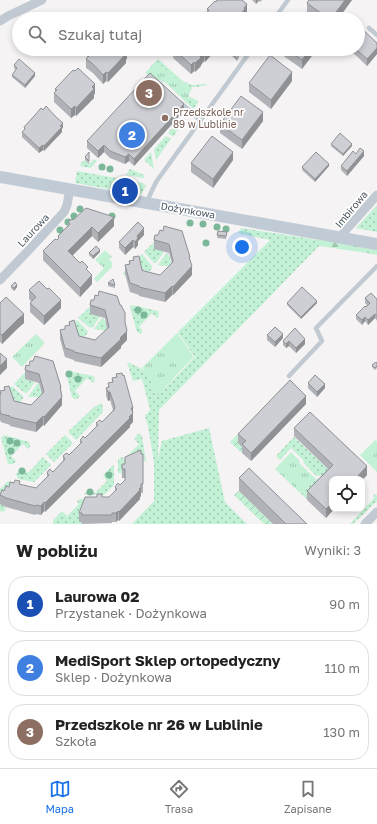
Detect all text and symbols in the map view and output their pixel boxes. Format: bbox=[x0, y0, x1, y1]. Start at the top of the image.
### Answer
search box bbox=[12, 12, 365, 56]
icon: search bbox=[26, 23, 48, 45]
text: Szukaj tutaj bbox=[58, 25, 142, 43]
pin: 3 bbox=[136, 78, 162, 108]
place label: Przedszkole nr 89 w Lublinie bbox=[173, 106, 244, 130]
marker: Przedszkole nr 89 w Lublinie bbox=[160, 113, 170, 123]
pin: 2 bbox=[119, 120, 145, 150]
pin: 1 bbox=[112, 176, 138, 206]
street label: Imbirowa bbox=[332, 188, 370, 230]
street label: Dożynkowa bbox=[160, 199, 216, 221]
street label: Laurowa bbox=[15, 211, 51, 249]
your location bbox=[232, 237, 252, 257]
map controls bbox=[329, 476, 365, 512]
button: locate bbox=[329, 476, 365, 512]
text: W pobliżu bbox=[16, 540, 98, 561]
text: Wyniki: 3 bbox=[304, 542, 361, 558]
text: Laurowa 02 bbox=[55, 587, 139, 605]
text: 1 bbox=[27, 596, 33, 612]
text: 90 m bbox=[329, 596, 360, 612]
text: Przystanek · Dożynkowa bbox=[55, 605, 207, 621]
text: MediSport Sklep ortopedyczny bbox=[55, 651, 281, 669]
text: 2 bbox=[26, 660, 34, 676]
text: 110 m bbox=[325, 660, 360, 676]
text: Sklep · Dożynkowa bbox=[55, 669, 172, 685]
text: Przedszkole nr 26 w Lublinie bbox=[55, 715, 263, 733]
text: 3 bbox=[26, 724, 34, 740]
text: 130 m bbox=[323, 724, 360, 740]
text: Szkoła bbox=[55, 733, 97, 749]
tab: Mapa bbox=[45, 778, 74, 815]
tab: Trasa bbox=[165, 778, 193, 815]
tab: Zapisane bbox=[284, 778, 332, 815]

